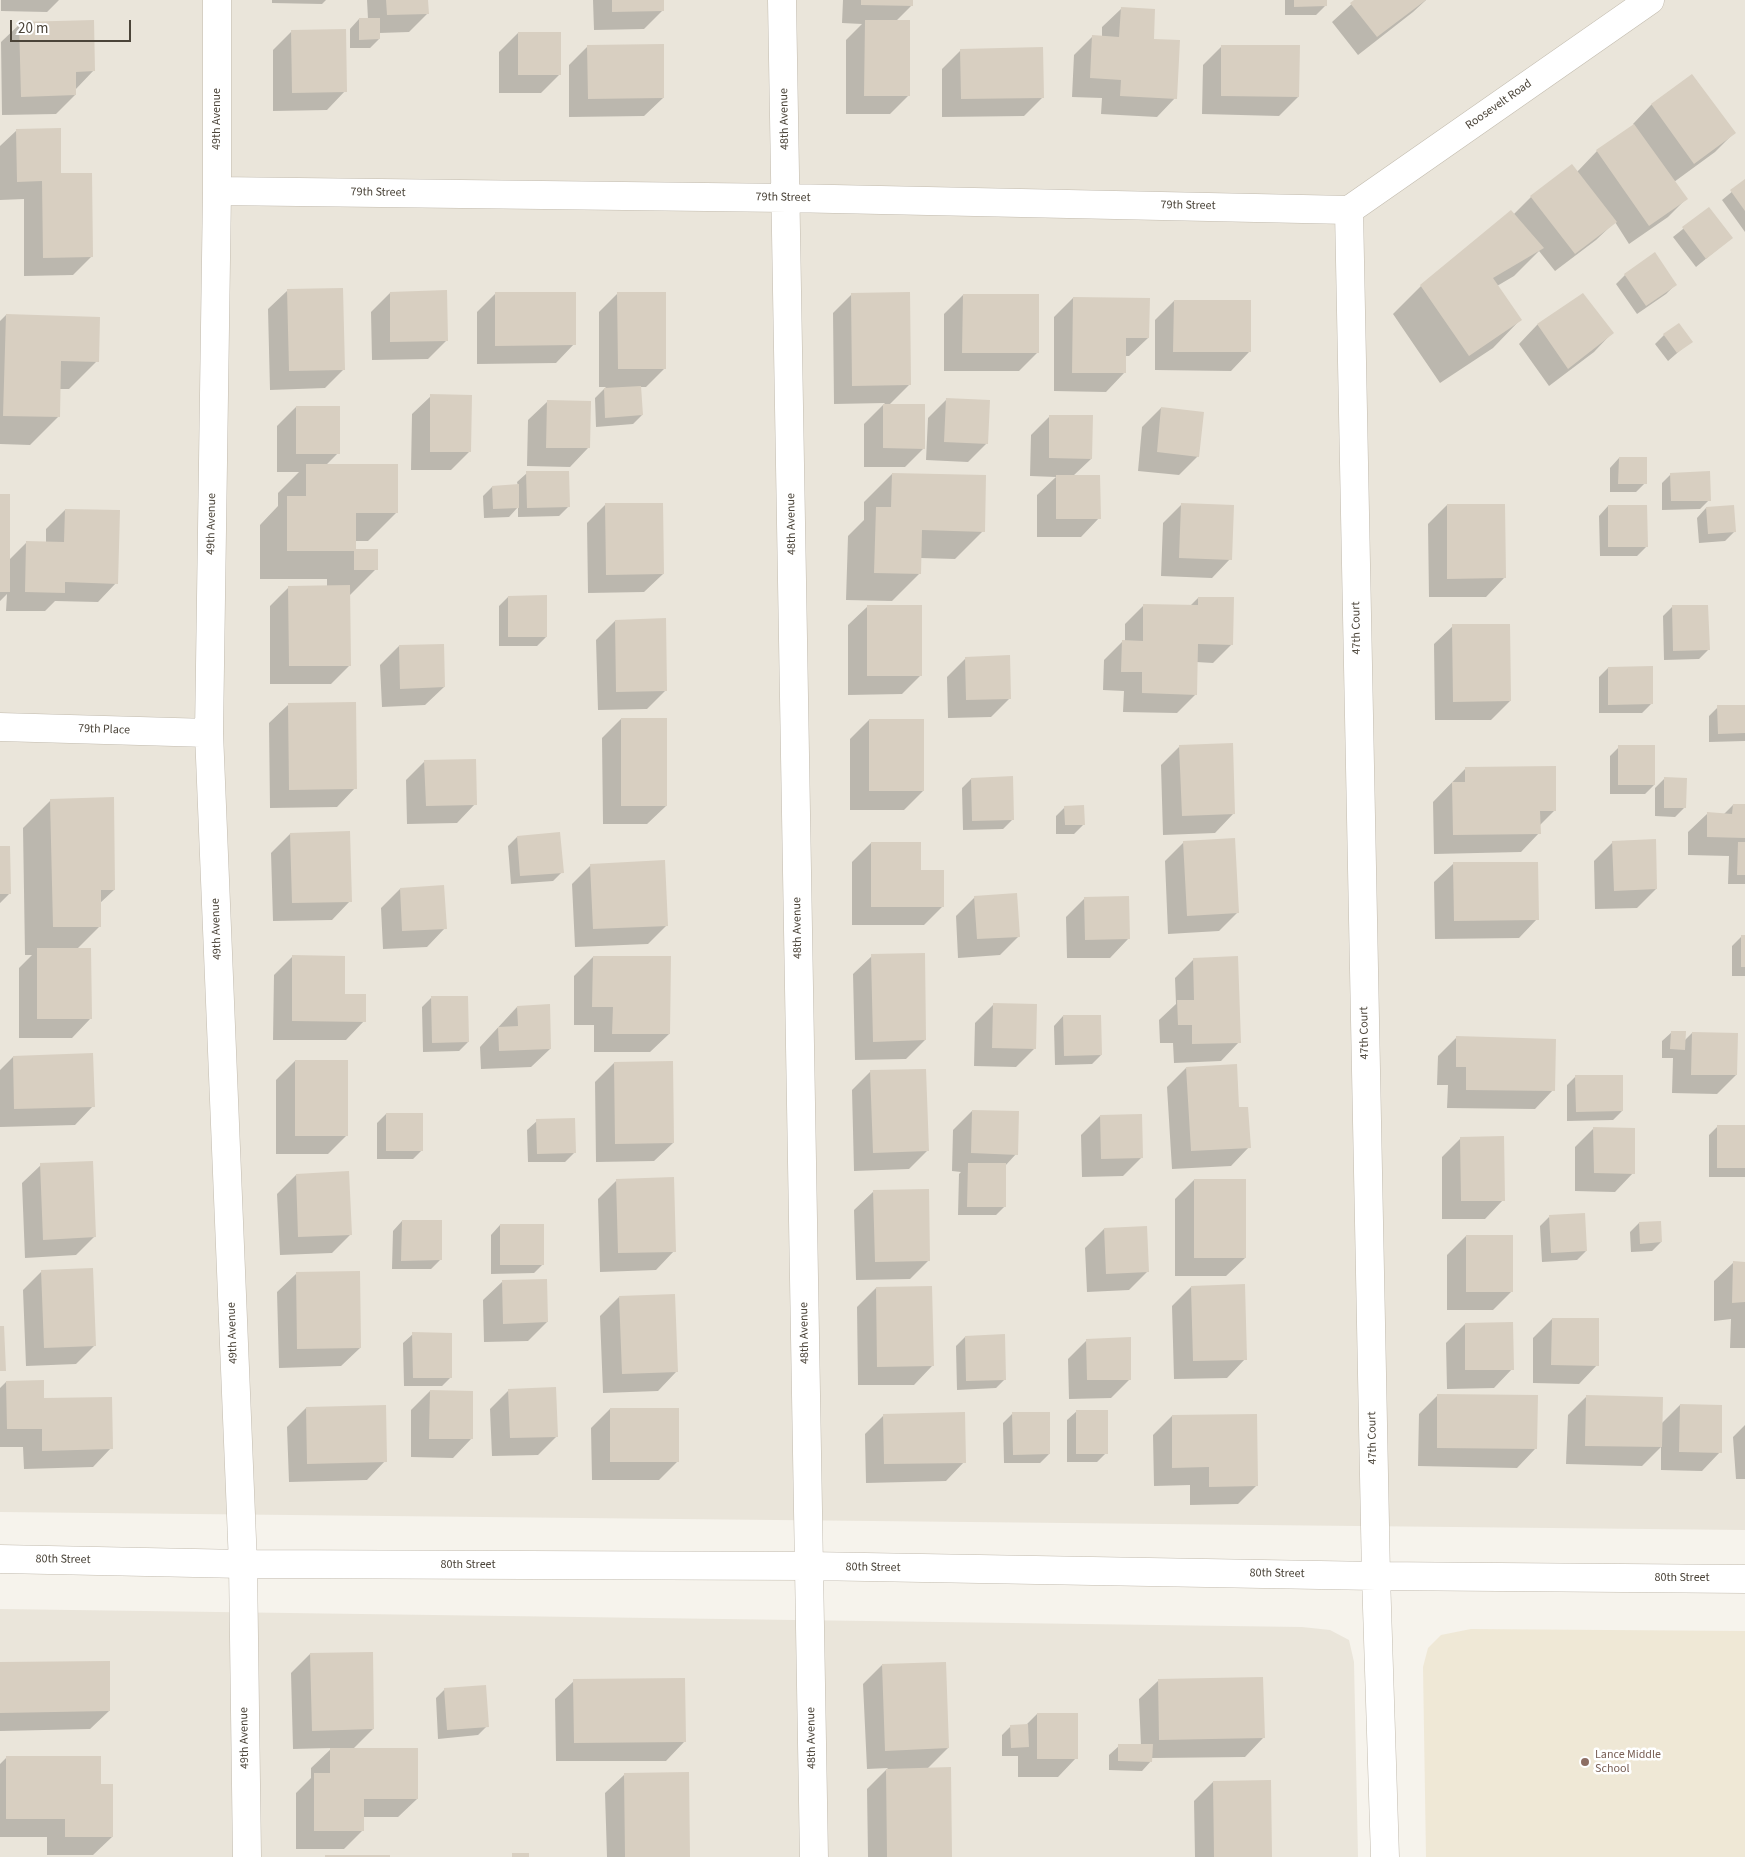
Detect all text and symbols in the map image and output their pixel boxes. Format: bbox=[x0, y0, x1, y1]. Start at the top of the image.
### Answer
scale bar bbox=[12, 10, 134, 42]
text: 20 m bbox=[18, 18, 48, 39]
street label: Roosevelt Road bbox=[1463, 77, 1535, 133]
street label: 49th Avenue bbox=[210, 88, 224, 150]
street label: 48th Avenue bbox=[777, 88, 793, 150]
street label: 79th Street bbox=[350, 185, 406, 201]
street label: 79th Street bbox=[755, 190, 811, 206]
street label: 79th Street bbox=[1160, 198, 1216, 214]
street label: 49th Avenue bbox=[204, 493, 220, 555]
street label: 48th Avenue bbox=[784, 493, 800, 555]
street label: 47th Court bbox=[1349, 601, 1365, 655]
street label: 79th Place bbox=[78, 722, 130, 738]
street label: 48th Avenue bbox=[790, 897, 806, 959]
street label: 49th Avenue bbox=[209, 898, 225, 960]
street label: 47th Court bbox=[1357, 1006, 1373, 1060]
street label: 49th Avenue bbox=[225, 1302, 241, 1364]
street label: 48th Avenue bbox=[797, 1302, 813, 1364]
street label: 47th Court bbox=[1365, 1411, 1381, 1465]
street label: 80th Street bbox=[35, 1552, 91, 1568]
street label: 80th Street bbox=[441, 1558, 495, 1572]
street label: 80th Street bbox=[845, 1560, 901, 1576]
street label: 80th Street bbox=[1249, 1566, 1305, 1582]
street label: 80th Street bbox=[1655, 1571, 1709, 1585]
street label: 49th Avenue bbox=[237, 1707, 253, 1769]
street label: 48th Avenue bbox=[804, 1707, 820, 1769]
place label: Lance Middle School bbox=[1595, 1748, 1661, 1776]
marker: Lance Middle School bbox=[1579, 1756, 1591, 1768]

